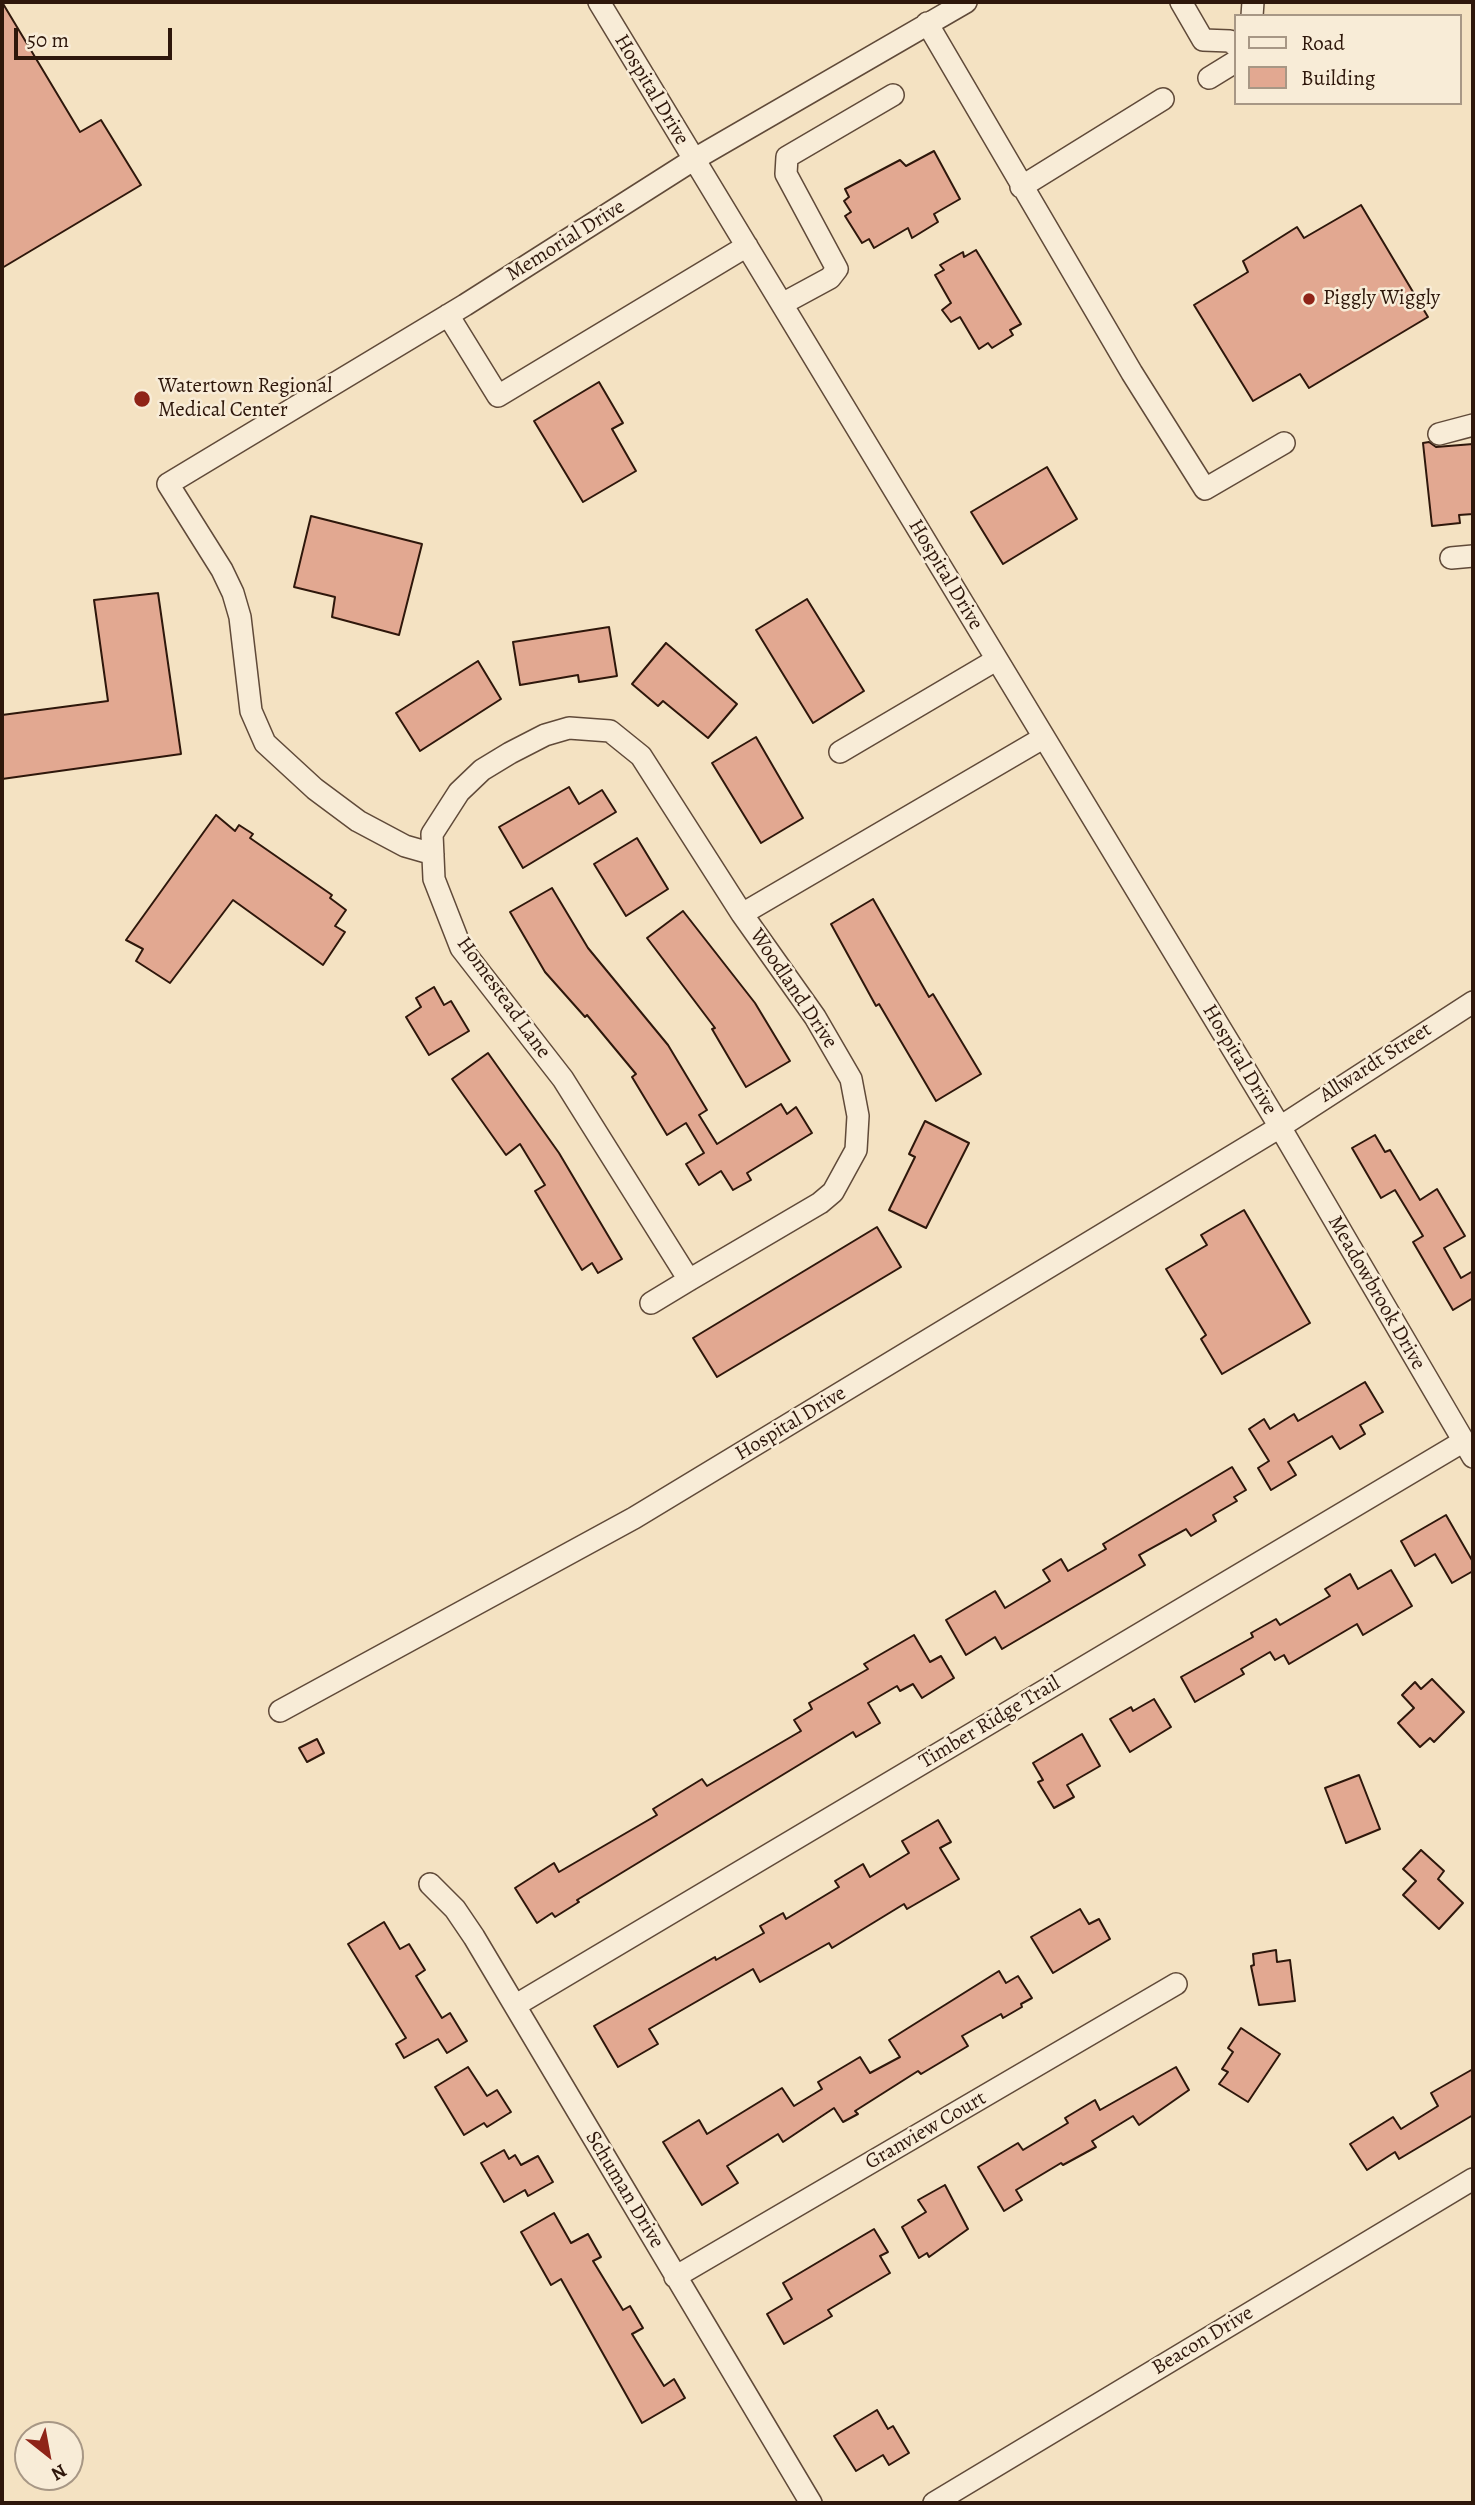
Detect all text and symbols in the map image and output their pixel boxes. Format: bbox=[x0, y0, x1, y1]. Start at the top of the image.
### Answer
scale bar bbox=[18, 14, 175, 58]
legend bbox=[1234, 14, 1461, 105]
text: 50 m bbox=[27, 26, 69, 54]
text: Road bbox=[1301, 29, 1345, 57]
street label: Hospital Drive bbox=[608, 30, 694, 150]
text: Building bbox=[1301, 64, 1375, 92]
street label: Memorial Drive bbox=[502, 195, 630, 287]
place label: Piggly Wiggly bbox=[1323, 286, 1440, 312]
marker: Piggly Wiggly bbox=[1301, 291, 1317, 307]
place label: Watertown Regional Medical Center bbox=[158, 374, 332, 424]
marker: Watertown Regional Medical Center bbox=[132, 389, 152, 409]
street label: Hospital Drive bbox=[902, 515, 988, 635]
street label: Woodland Drive bbox=[744, 924, 842, 1054]
street label: Homestead Lane bbox=[450, 932, 556, 1064]
street label: Hospital Drive bbox=[1196, 1000, 1282, 1120]
street label: Allwardt Street bbox=[1315, 1018, 1437, 1108]
street label: Meadowbrook Drive bbox=[1322, 1211, 1430, 1375]
street label: Hospital Drive bbox=[731, 1381, 851, 1467]
street label: Timber Ridge Trail bbox=[915, 1671, 1065, 1775]
street label: Granview Court bbox=[861, 2086, 991, 2176]
street label: Schuman Drive bbox=[579, 2127, 669, 2253]
street label: Beacon Drive bbox=[1148, 2301, 1258, 2381]
north arrow bbox=[14, 2421, 84, 2491]
text: N bbox=[46, 2458, 71, 2487]

